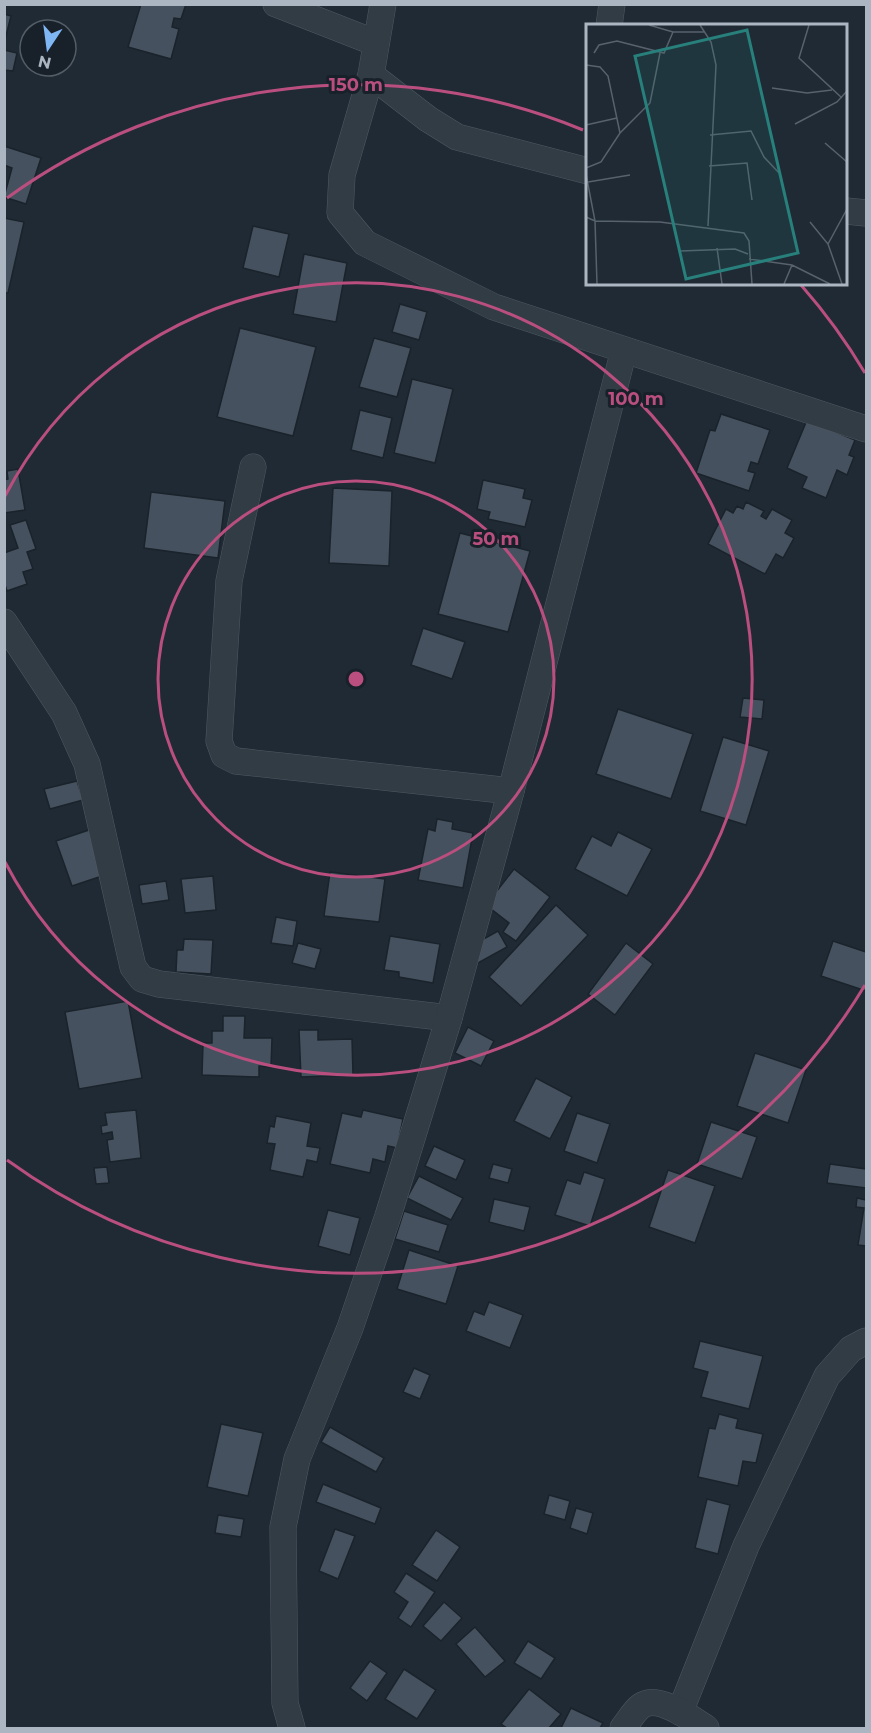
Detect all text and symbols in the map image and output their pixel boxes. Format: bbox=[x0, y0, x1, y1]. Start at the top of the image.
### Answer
north arrow bbox=[18, 18, 78, 78]
inset map bbox=[586, 24, 847, 285]
text: N bbox=[36, 51, 53, 73]
text: 150 m bbox=[329, 74, 383, 96]
text: 100 m bbox=[608, 388, 664, 410]
text: 50 m bbox=[473, 528, 519, 550]
centre of rings bbox=[346, 669, 366, 689]

